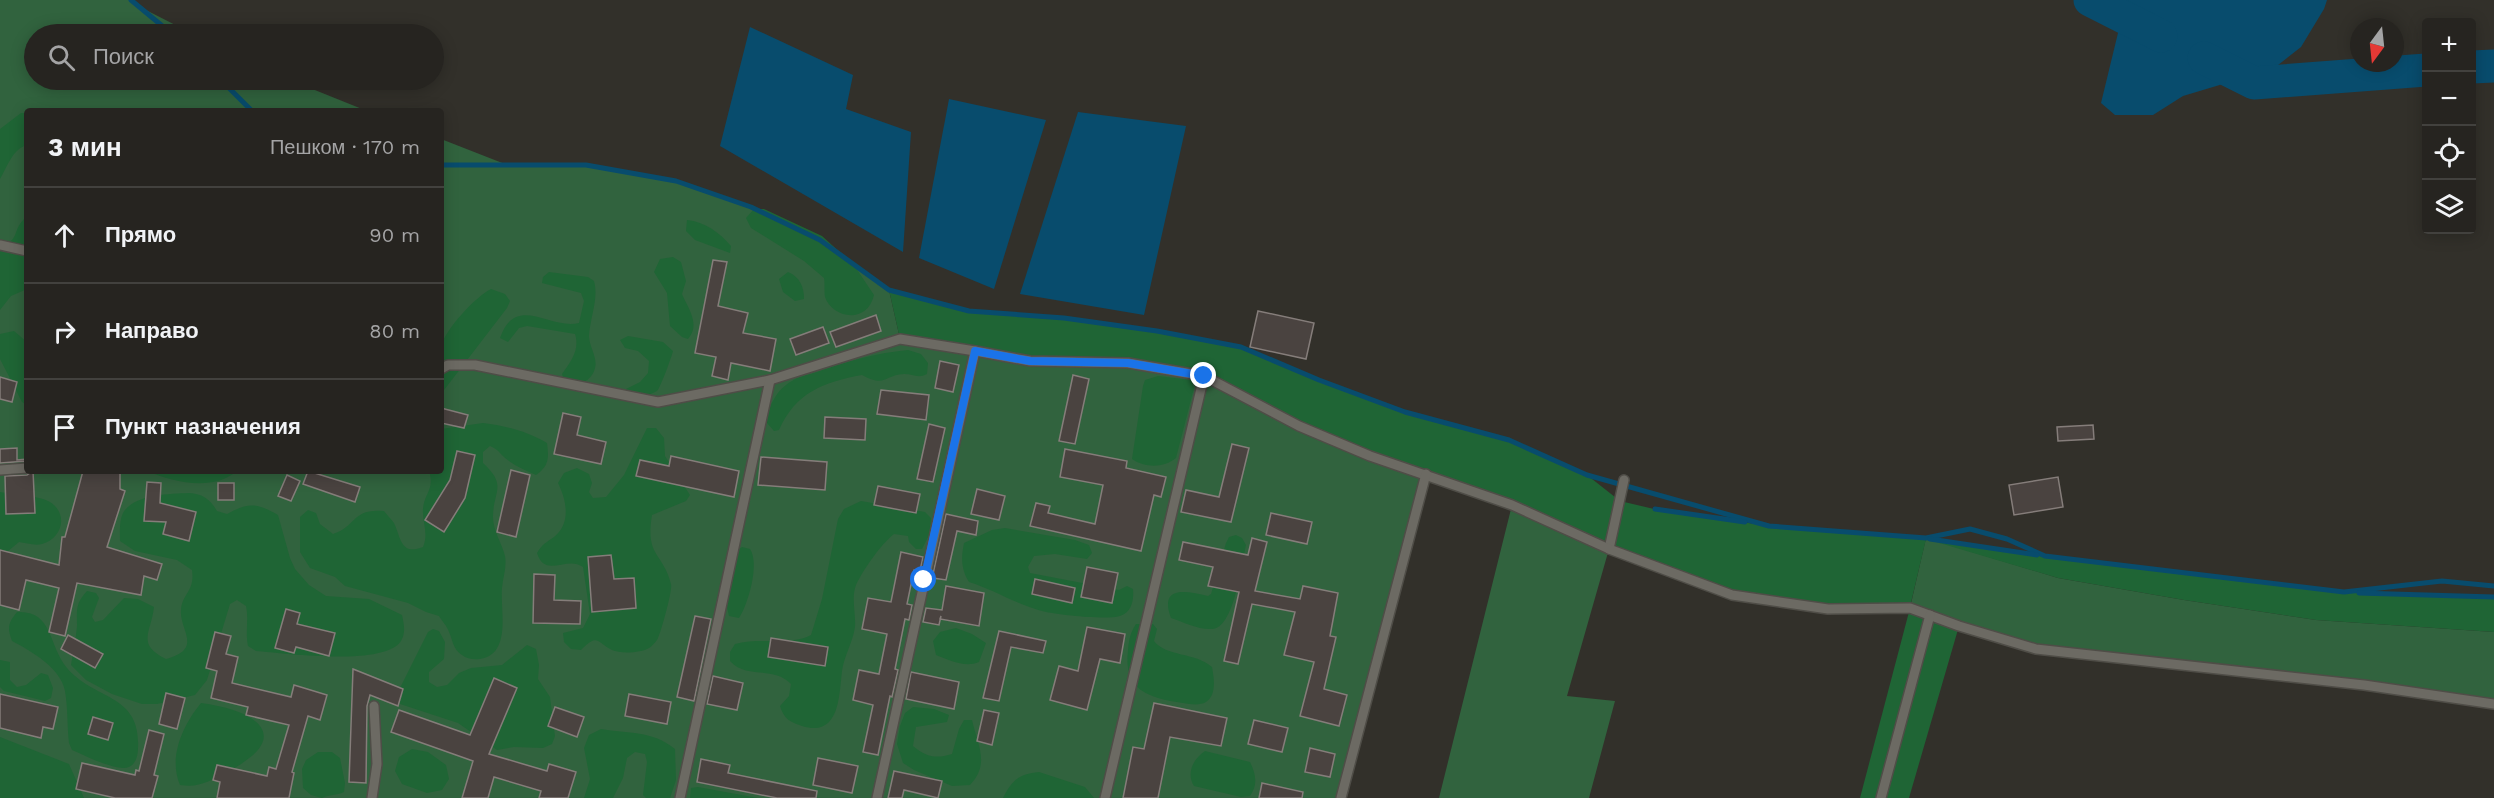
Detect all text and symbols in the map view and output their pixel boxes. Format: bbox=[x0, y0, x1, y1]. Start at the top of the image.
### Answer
north arrow bbox=[2350, 18, 2404, 72]
map controls bbox=[2422, 18, 2476, 234]
button: + bbox=[2422, 18, 2476, 72]
search box bbox=[24, 24, 444, 90]
icon: search bbox=[45, 41, 78, 74]
text: Поиск bbox=[93, 44, 154, 69]
button: − bbox=[2422, 72, 2476, 126]
button: locate bbox=[2422, 126, 2476, 180]
text: 3 мин bbox=[48, 132, 122, 162]
text: Пешком · 170 m bbox=[270, 135, 420, 159]
button: layers bbox=[2422, 180, 2476, 234]
icon: ahead bbox=[48, 219, 81, 252]
text: Прямо bbox=[105, 222, 176, 247]
text: 90 m bbox=[369, 223, 420, 247]
icon: right bbox=[48, 315, 81, 348]
text: Направо bbox=[105, 318, 199, 343]
text: 80 m bbox=[369, 319, 420, 343]
route end bbox=[1190, 362, 1216, 388]
icon: arrive bbox=[48, 411, 81, 444]
text: Пункт назначения bbox=[105, 414, 301, 439]
route start bbox=[910, 566, 936, 592]

